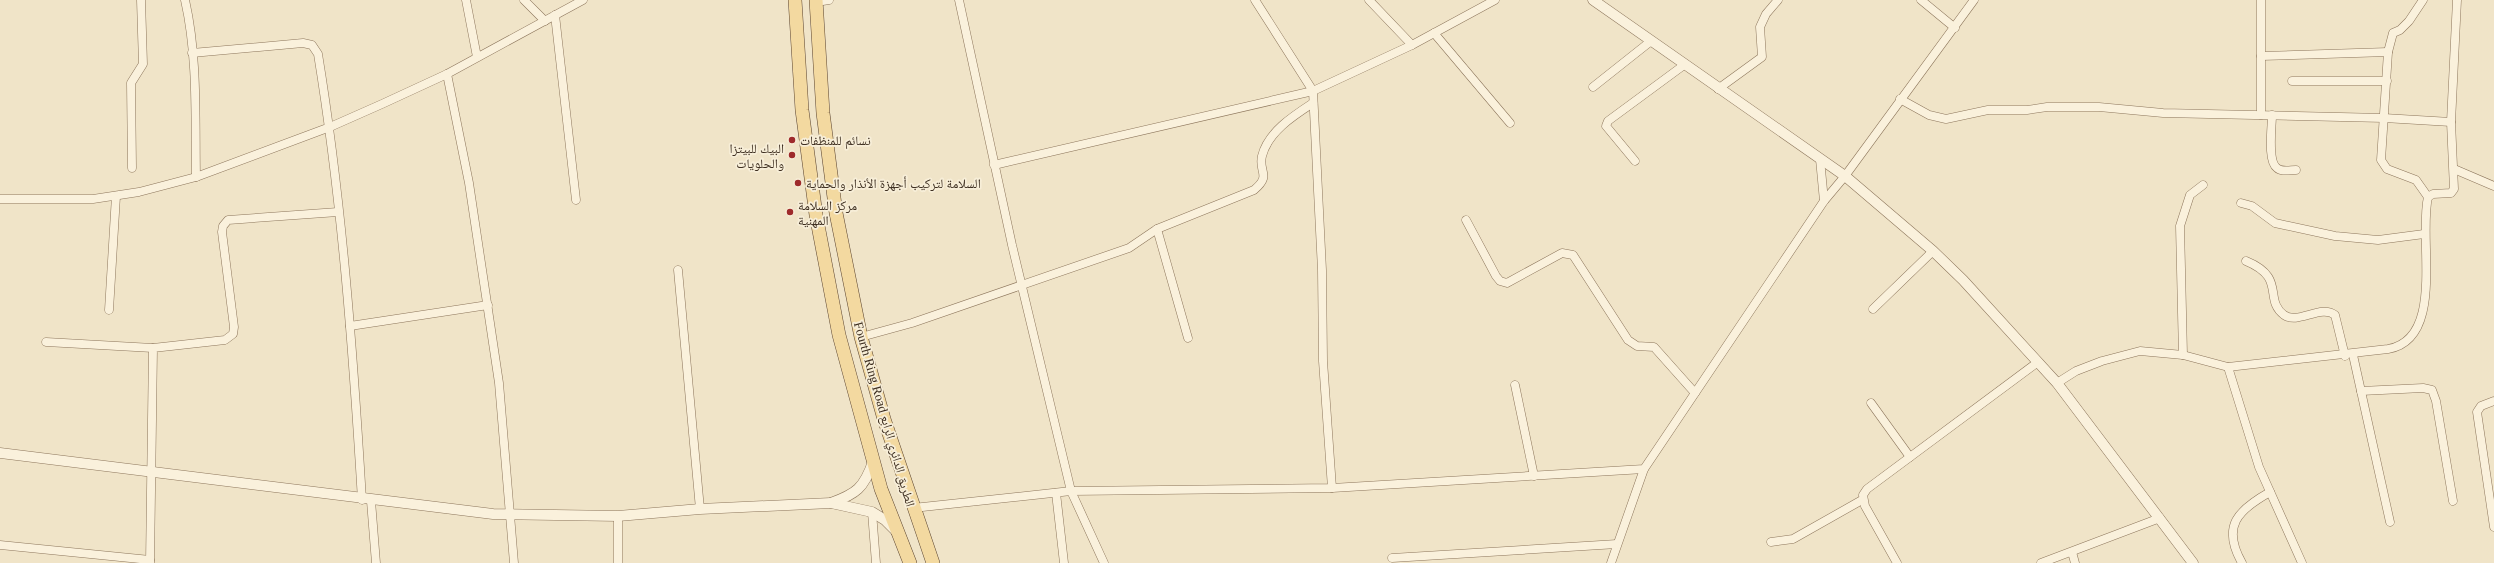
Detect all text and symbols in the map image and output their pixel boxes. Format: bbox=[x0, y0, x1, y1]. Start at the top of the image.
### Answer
place label: نسائم للمنظفات bbox=[800, 133, 871, 149]
marker: نسائم للمنظفات bbox=[787, 135, 797, 145]
place label: البيك للبيتزا والحلويات bbox=[729, 141, 784, 172]
marker: البيك للبيتزا والحلويات bbox=[787, 150, 797, 160]
place label: السلامة لتركيب أجهزة الأنذار والحماية bbox=[806, 176, 981, 192]
marker: السلامة لتركيب أجهزة الأنذار والحماية bbox=[793, 178, 803, 188]
place label: مركز السلامة المهنية bbox=[798, 198, 857, 228]
marker: مركز السلامة المهنية bbox=[785, 207, 795, 217]
street label: Fourth Ring Road الطريق الدائري الرابع bbox=[848, 320, 918, 509]

